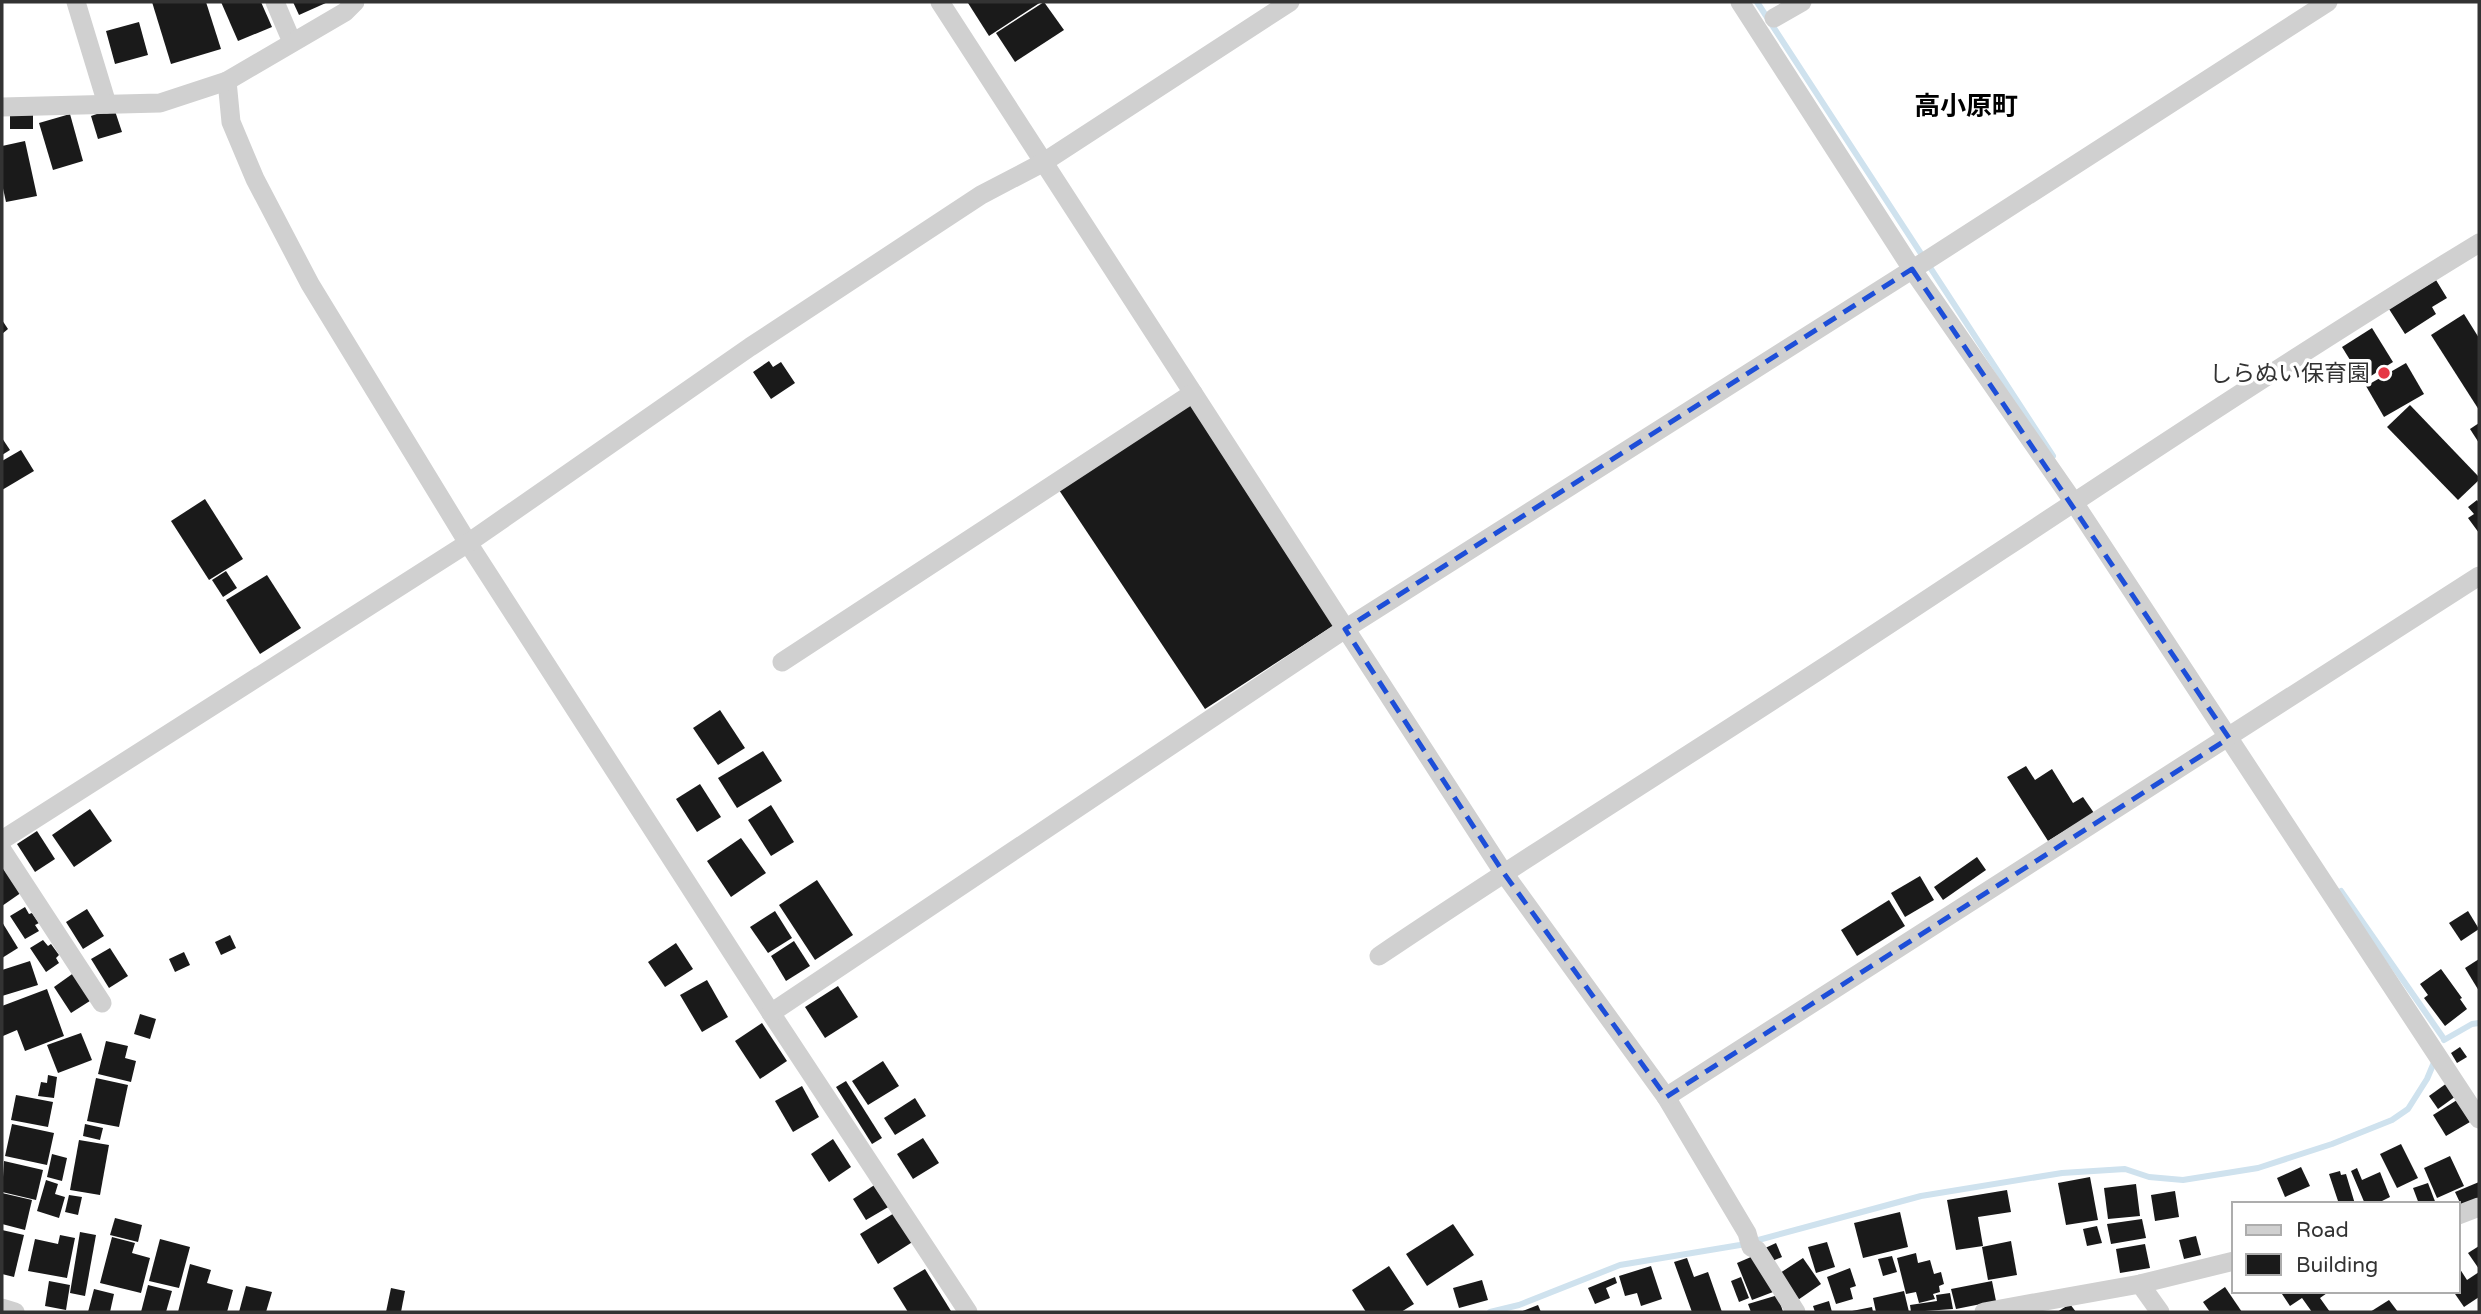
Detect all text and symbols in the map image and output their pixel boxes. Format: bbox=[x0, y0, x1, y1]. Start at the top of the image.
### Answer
district label: 高小原町 bbox=[1914, 91, 2018, 122]
place label: しらぬい保育園 bbox=[2209, 360, 2370, 388]
marker: しらぬい保育園 bbox=[2376, 365, 2392, 381]
legend bbox=[2232, 1202, 2460, 1293]
text: Road bbox=[2296, 1218, 2349, 1243]
text: Building bbox=[2296, 1253, 2378, 1278]

